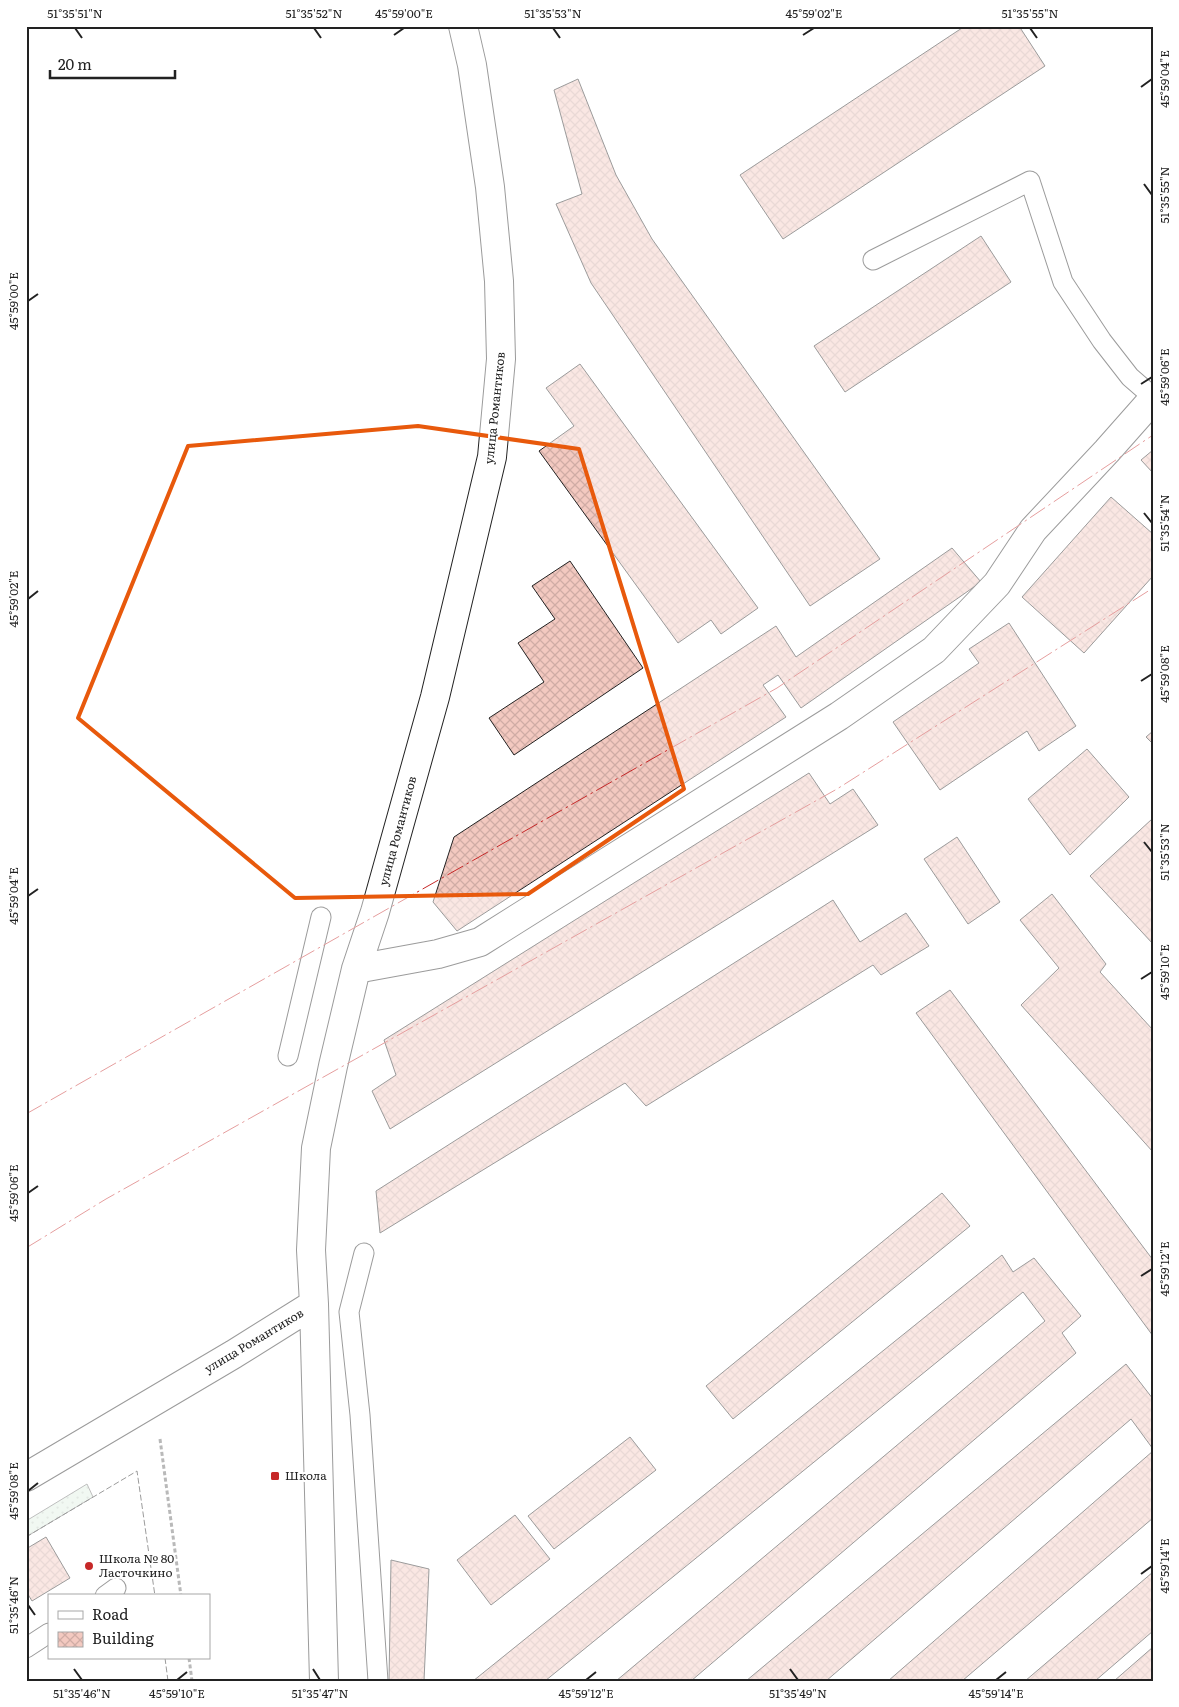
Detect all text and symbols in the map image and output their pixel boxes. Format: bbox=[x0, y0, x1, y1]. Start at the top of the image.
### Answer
text: 51°35'51"N bbox=[47, 4, 103, 22]
text: 51°35'52"N bbox=[285, 4, 343, 22]
text: 45°59'00"E bbox=[375, 4, 433, 22]
text: 51°35'53"N bbox=[524, 4, 582, 22]
text: 45°59'02"E bbox=[785, 4, 843, 22]
text: 51°35'55"N bbox=[1001, 4, 1059, 22]
scale bar bbox=[50, 48, 175, 80]
text: 45°59'04"E bbox=[1155, 50, 1173, 108]
text: 20 m bbox=[58, 52, 92, 75]
text: 51°35'55"N bbox=[1155, 166, 1173, 224]
text: 45°59'00"E bbox=[4, 272, 22, 330]
text: 45°59'06"E bbox=[1155, 348, 1173, 406]
street label: улица Романтиков bbox=[479, 351, 509, 465]
text: 51°35'54"N bbox=[1155, 494, 1173, 552]
text: 45°59'02"E bbox=[4, 570, 22, 628]
text: 45°59'08"E bbox=[1155, 645, 1173, 703]
street label: улица Романтиков bbox=[374, 774, 420, 888]
text: 51°35'53"N bbox=[1155, 823, 1173, 881]
text: 45°59'04"E bbox=[4, 867, 22, 925]
text: 45°59'10"E bbox=[1155, 944, 1173, 1000]
text: 45°59'06"E bbox=[4, 1164, 22, 1222]
text: 45°59'12"E bbox=[1155, 1241, 1173, 1297]
street label: улица Романтиков bbox=[200, 1303, 307, 1377]
text: 45°59'08"E bbox=[4, 1462, 22, 1520]
place label: Школа bbox=[285, 1466, 327, 1484]
marker: Школа bbox=[269, 1470, 281, 1482]
text: 45°59'14"E bbox=[1155, 1538, 1173, 1594]
place label: Школа № 80 Ласточкино bbox=[99, 1549, 174, 1581]
marker: Школа № 80 Ласточкино bbox=[83, 1560, 95, 1572]
text: 51°35'46"N bbox=[4, 1576, 22, 1634]
legend bbox=[48, 1594, 210, 1660]
text: Road bbox=[92, 1602, 128, 1625]
text: Building bbox=[92, 1626, 154, 1649]
text: 51°35'46"N bbox=[53, 1684, 111, 1702]
text: 45°59'10"E bbox=[149, 1684, 205, 1702]
text: 51°35'47"N bbox=[291, 1684, 349, 1702]
text: 45°59'12"E bbox=[558, 1684, 614, 1702]
text: 51°35'49"N bbox=[769, 1684, 827, 1702]
text: 45°59'14"E bbox=[968, 1684, 1024, 1702]

